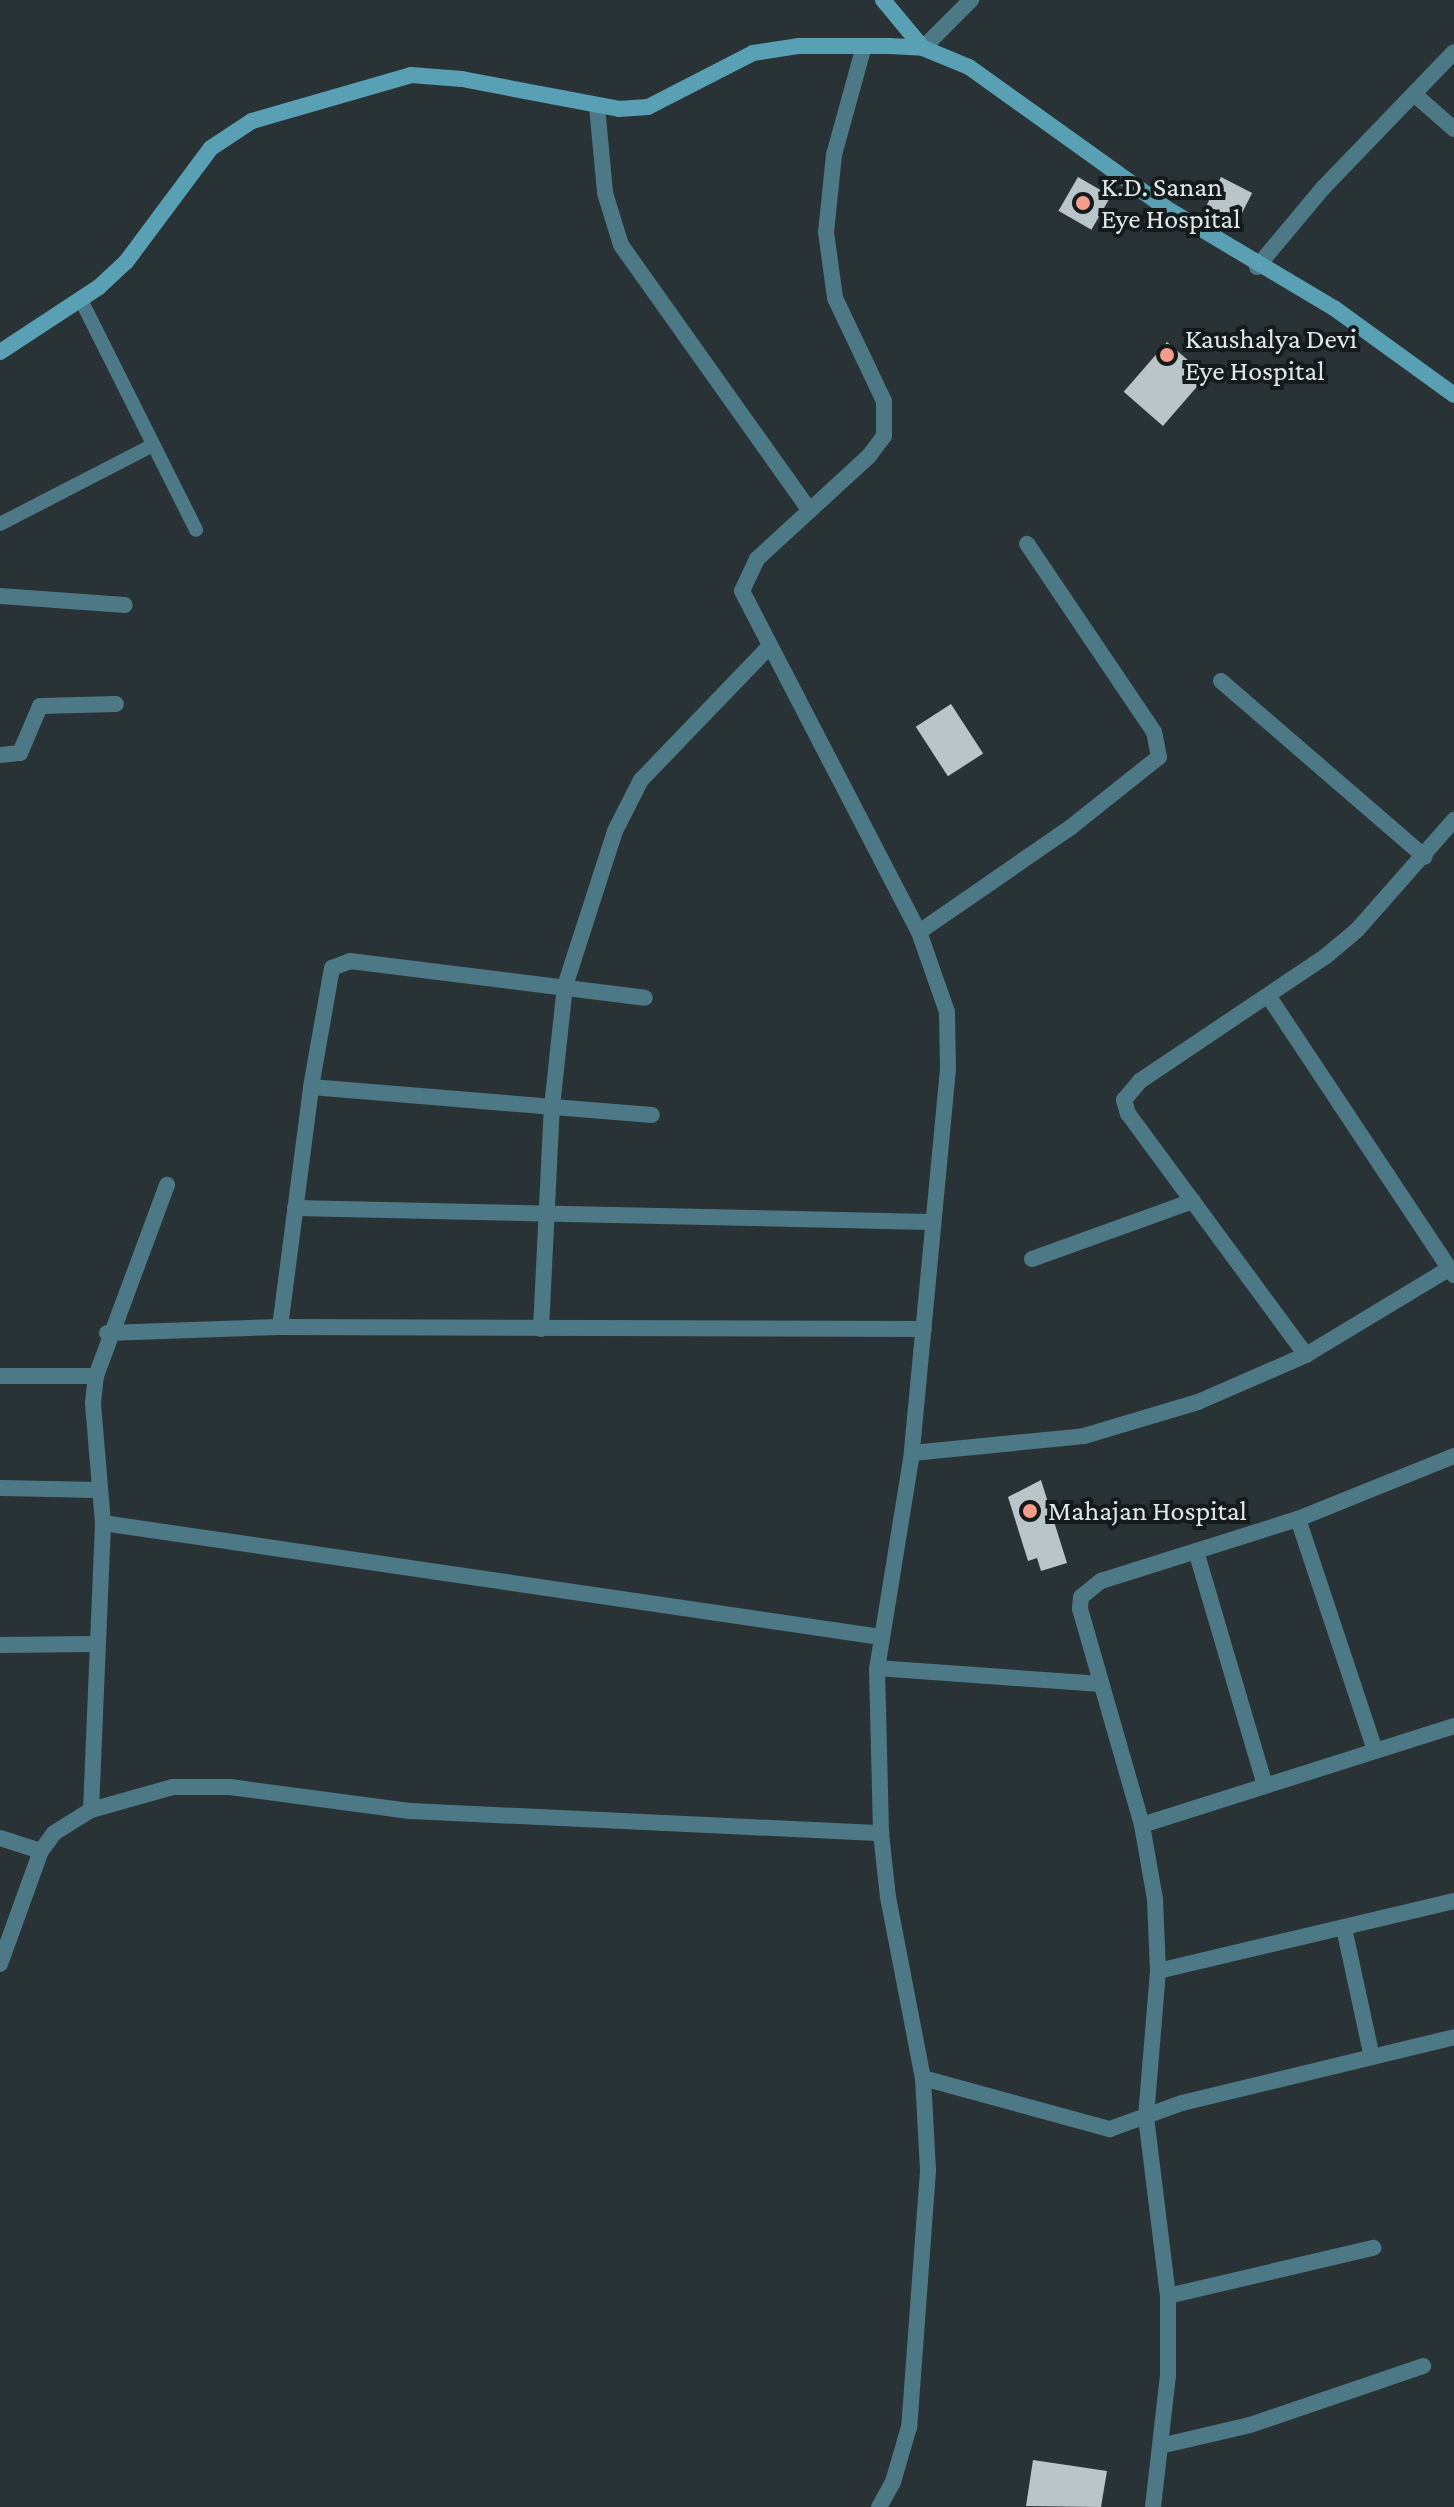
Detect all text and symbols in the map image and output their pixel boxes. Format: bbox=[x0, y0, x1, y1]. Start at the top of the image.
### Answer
place label: K.D. Sanan Eye Hospital bbox=[1101, 170, 1241, 236]
marker: K.D. Sanan Eye Hospital bbox=[1072, 192, 1094, 214]
place label: Kaushalya Devi Eye Hospital bbox=[1185, 322, 1357, 388]
marker: Kaushalya Devi Eye Hospital bbox=[1156, 344, 1178, 366]
place label: Mahajan Hospital bbox=[1048, 1494, 1247, 1528]
marker: Mahajan Hospital bbox=[1019, 1500, 1041, 1522]

